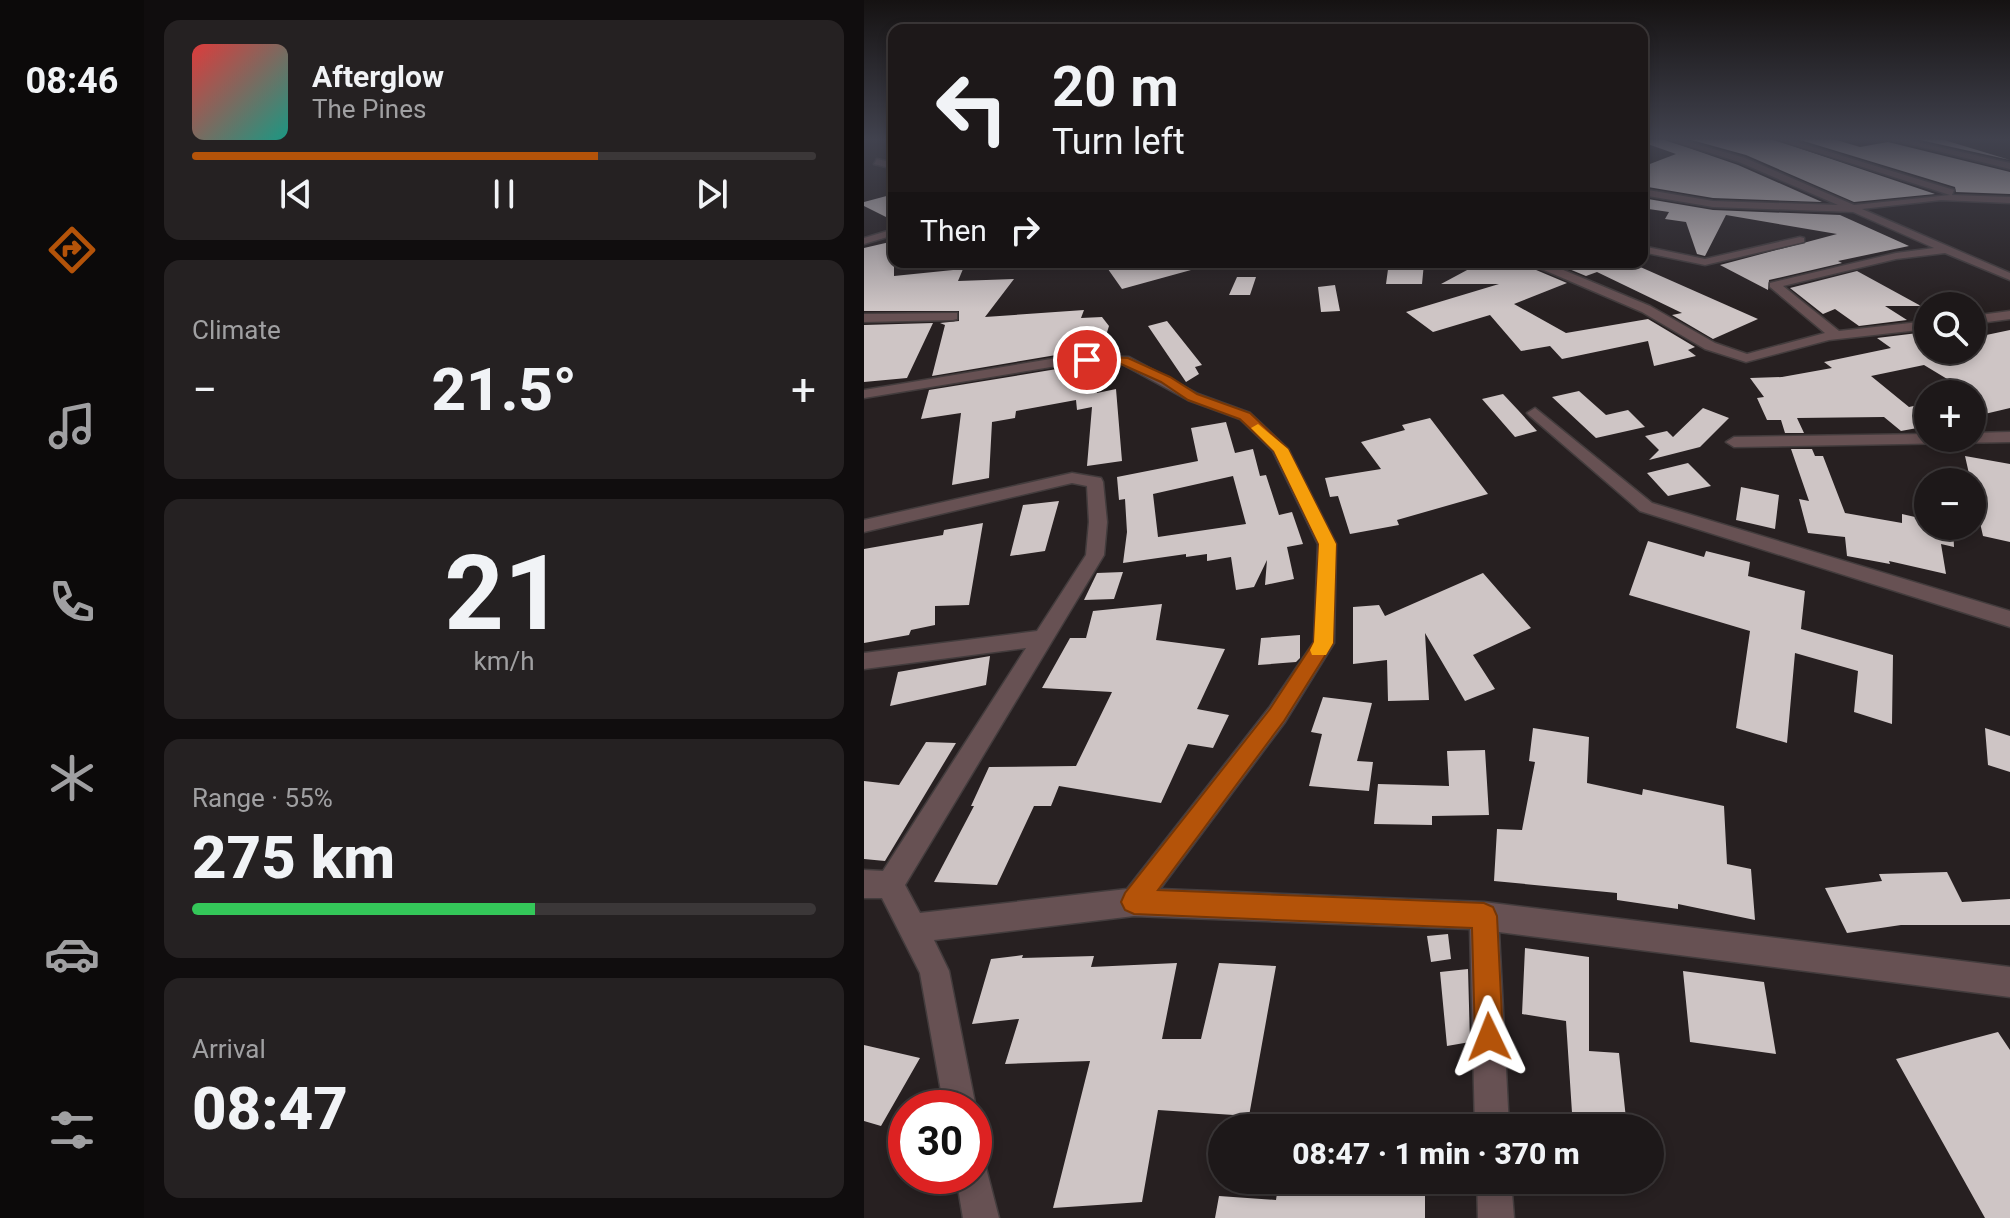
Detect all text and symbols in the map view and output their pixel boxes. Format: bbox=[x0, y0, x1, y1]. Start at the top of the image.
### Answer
text: 20 m bbox=[1052, 54, 1179, 120]
icon: left bbox=[920, 56, 1024, 160]
text: Afterglow bbox=[312, 59, 444, 94]
text: 08:46 bbox=[26, 60, 118, 102]
text: The Pines bbox=[312, 94, 426, 124]
text: Turn left bbox=[1052, 121, 1185, 163]
icon: previous bbox=[274, 172, 318, 216]
icon: pause bbox=[482, 172, 526, 216]
icon: next bbox=[690, 172, 734, 216]
icon: right bbox=[1003, 208, 1047, 252]
text: Then bbox=[920, 213, 987, 248]
icon: directions bbox=[44, 222, 100, 278]
map controls bbox=[1914, 292, 1986, 540]
button: search bbox=[1914, 292, 1986, 364]
text: Climate bbox=[192, 315, 281, 345]
pin bbox=[1053, 326, 1121, 394]
icon: arrive bbox=[1065, 338, 1109, 382]
text: 21.5° bbox=[432, 354, 577, 425]
text: − bbox=[192, 364, 217, 416]
text: + bbox=[791, 364, 816, 416]
button: + bbox=[1914, 380, 1986, 452]
icon: music bbox=[44, 398, 100, 454]
button: − bbox=[1914, 468, 1986, 540]
text: 21 bbox=[444, 533, 564, 654]
icon: phone bbox=[44, 574, 100, 630]
text: km/h bbox=[473, 646, 535, 676]
icon: climate bbox=[44, 750, 100, 806]
text: Range · 55% bbox=[192, 783, 333, 813]
text: 275 km bbox=[192, 822, 395, 893]
icon: car bbox=[44, 926, 100, 982]
position arrow bbox=[1447, 995, 1531, 1079]
text: Arrival bbox=[192, 1034, 266, 1064]
text: 08:47 bbox=[192, 1073, 348, 1144]
speed limit sign: 30 bbox=[888, 1090, 992, 1194]
icon: filters bbox=[44, 1102, 100, 1158]
text: 08:47 · 1 min · 370 m bbox=[1292, 1136, 1580, 1171]

